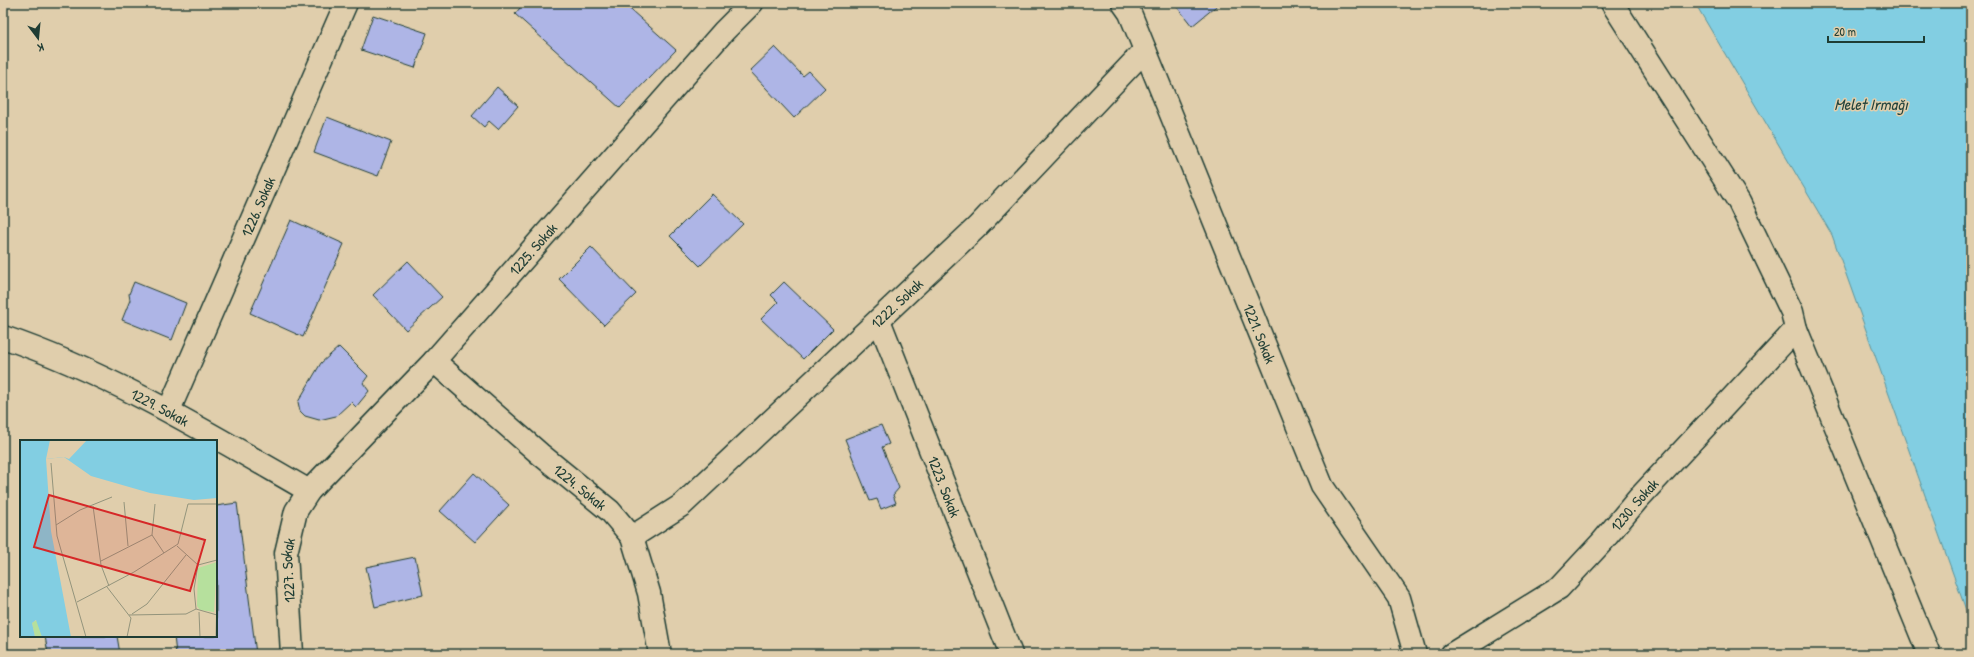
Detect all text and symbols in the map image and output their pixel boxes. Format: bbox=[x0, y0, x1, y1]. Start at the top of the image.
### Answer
north arrow bbox=[18, 18, 58, 58]
scale bar bbox=[1828, 18, 1924, 44]
text: 20 m bbox=[1834, 23, 1856, 40]
text: K bbox=[36, 40, 45, 55]
water label: Melet Irmağı bbox=[1834, 93, 1909, 115]
street label: 1226. Sokak bbox=[235, 173, 280, 240]
street label: 1225. Sokak bbox=[504, 218, 562, 280]
street label: 1222. Sokak bbox=[866, 273, 927, 333]
street label: 1221. Sokak bbox=[1238, 300, 1282, 367]
street label: 1229. Sokak bbox=[127, 383, 193, 431]
inset map bbox=[20, 440, 217, 637]
street label: 1223. Sokak bbox=[923, 453, 966, 520]
street label: 1224. Sokak bbox=[549, 459, 611, 515]
street label: 1230. Sokak bbox=[1605, 473, 1663, 535]
street label: 1227. Sokak bbox=[275, 536, 300, 603]

